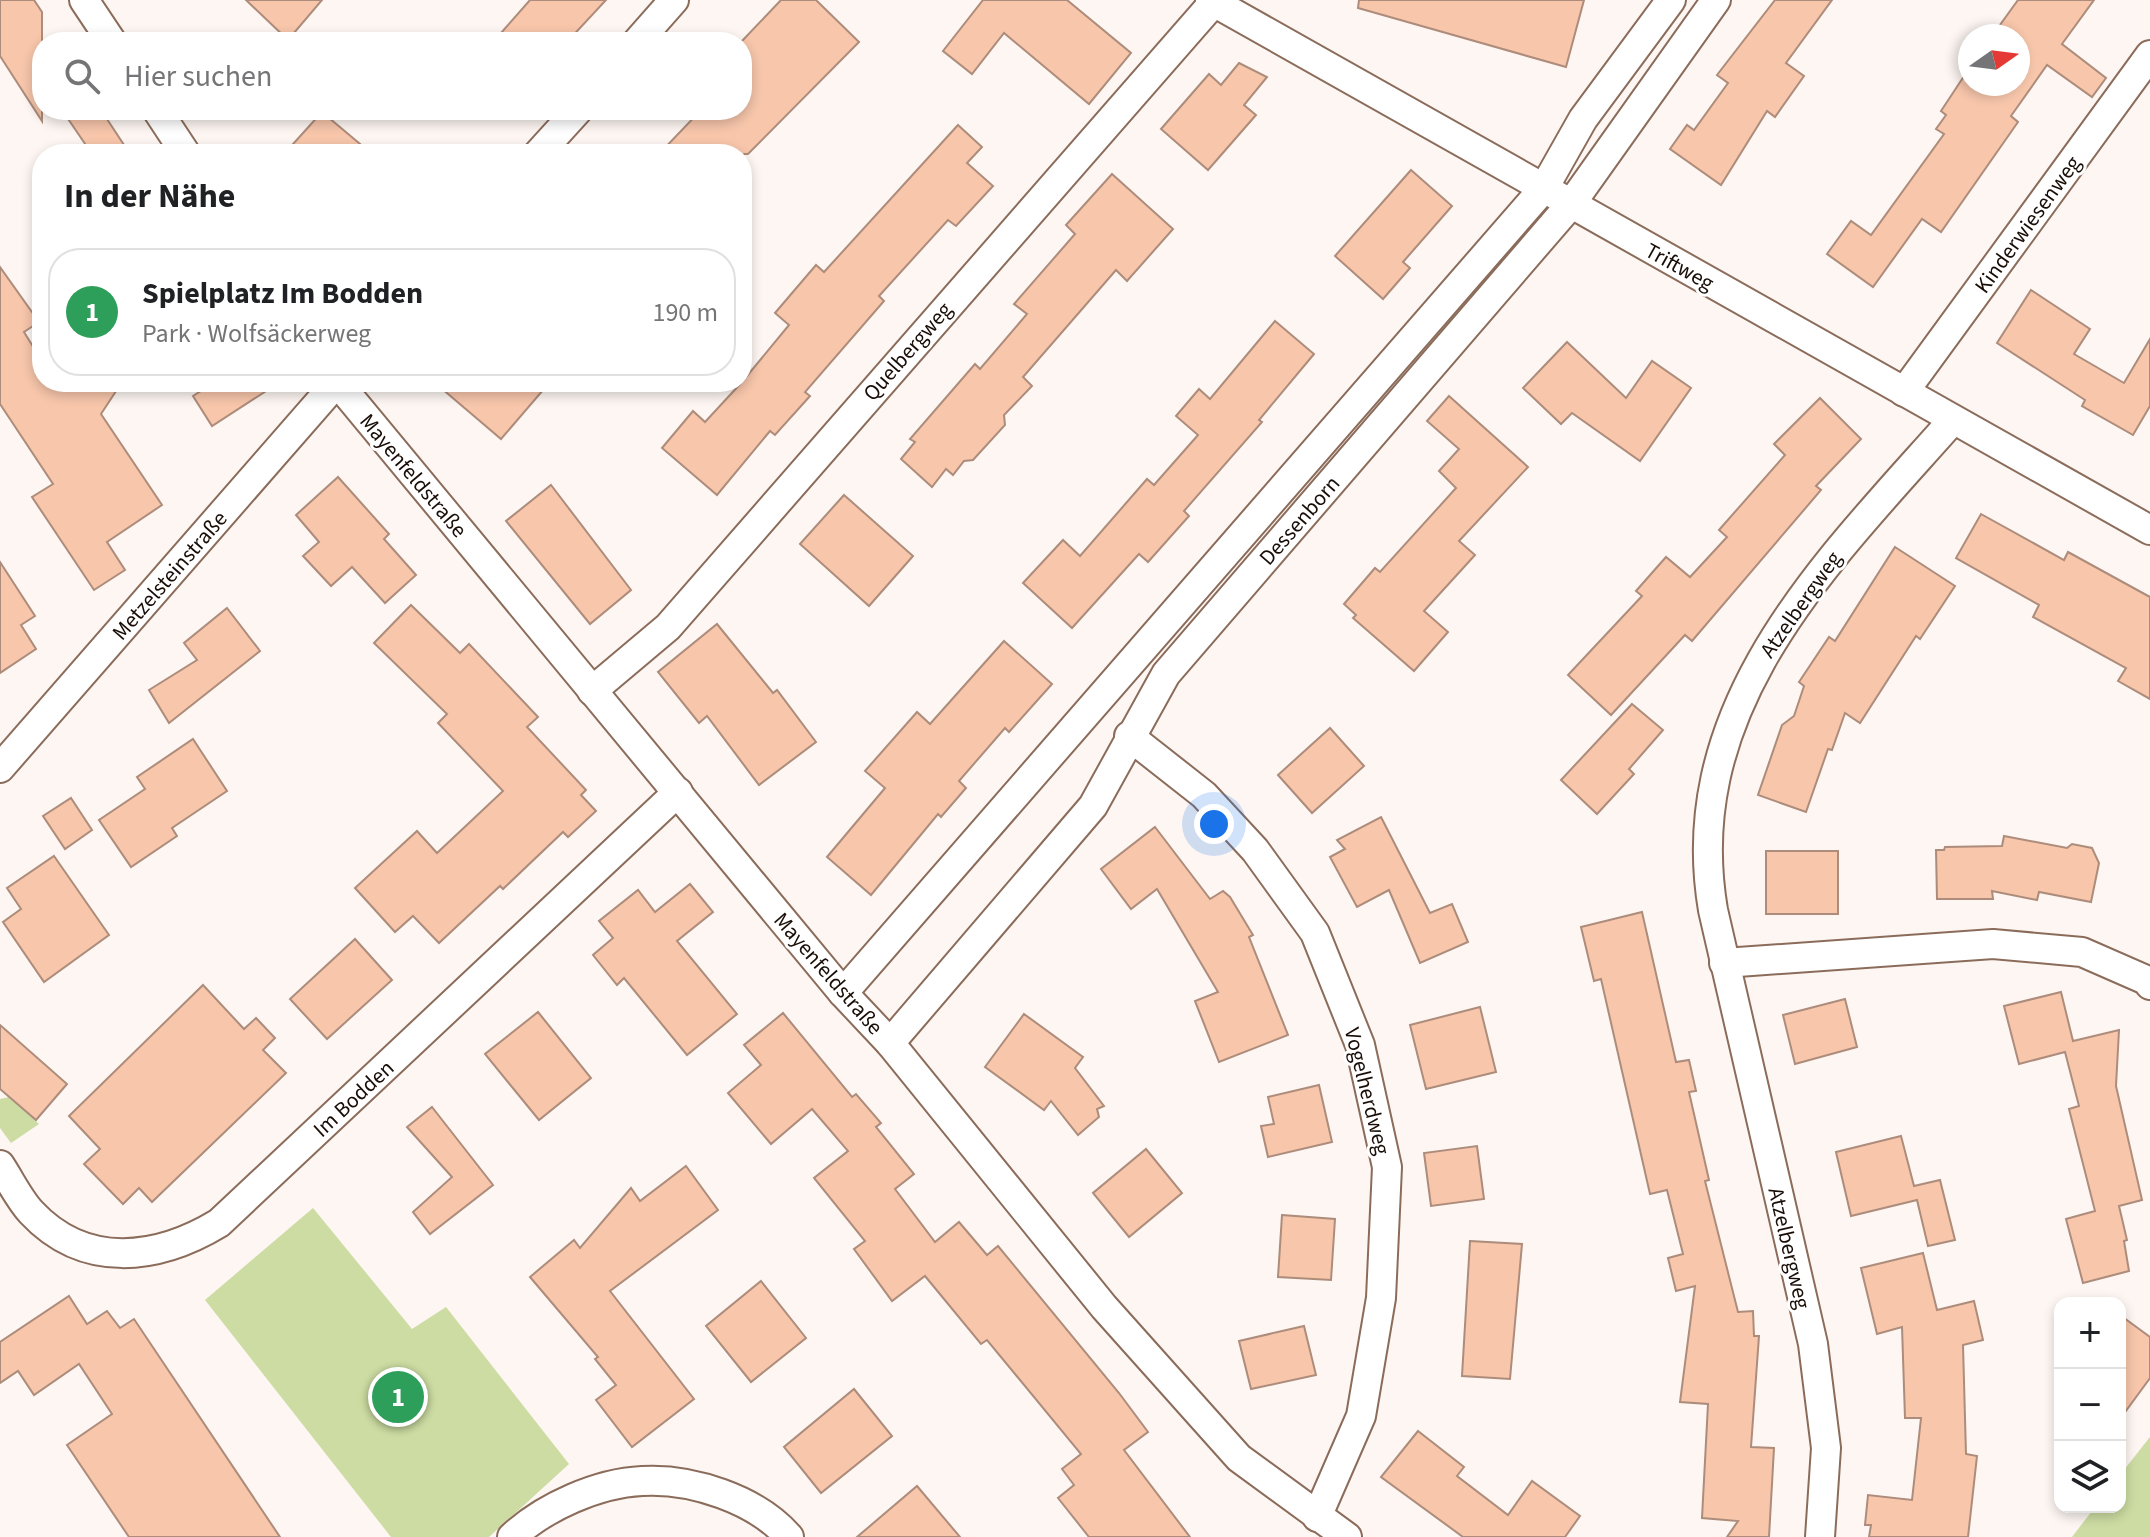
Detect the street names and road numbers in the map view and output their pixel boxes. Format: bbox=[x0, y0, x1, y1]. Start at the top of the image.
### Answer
street label: Kinderwiesenweg bbox=[1967, 149, 2089, 300]
street label: Triftweg bbox=[1639, 235, 1720, 299]
street label: Quelbergweg bbox=[856, 295, 960, 408]
street label: Mayenfeldstraße bbox=[352, 407, 475, 545]
street label: Dessenborn bbox=[1252, 469, 1348, 573]
street label: Metzelsteinstraße bbox=[105, 504, 235, 647]
street label: Atzelbergweg bbox=[1752, 545, 1849, 664]
street label: Mayenfeldstraße bbox=[766, 905, 891, 1042]
street label: Vogelherdweg bbox=[1336, 1024, 1398, 1158]
street label: Im Bodden bbox=[306, 1053, 401, 1145]
street label: Atzelbergweg bbox=[1760, 1184, 1819, 1312]

